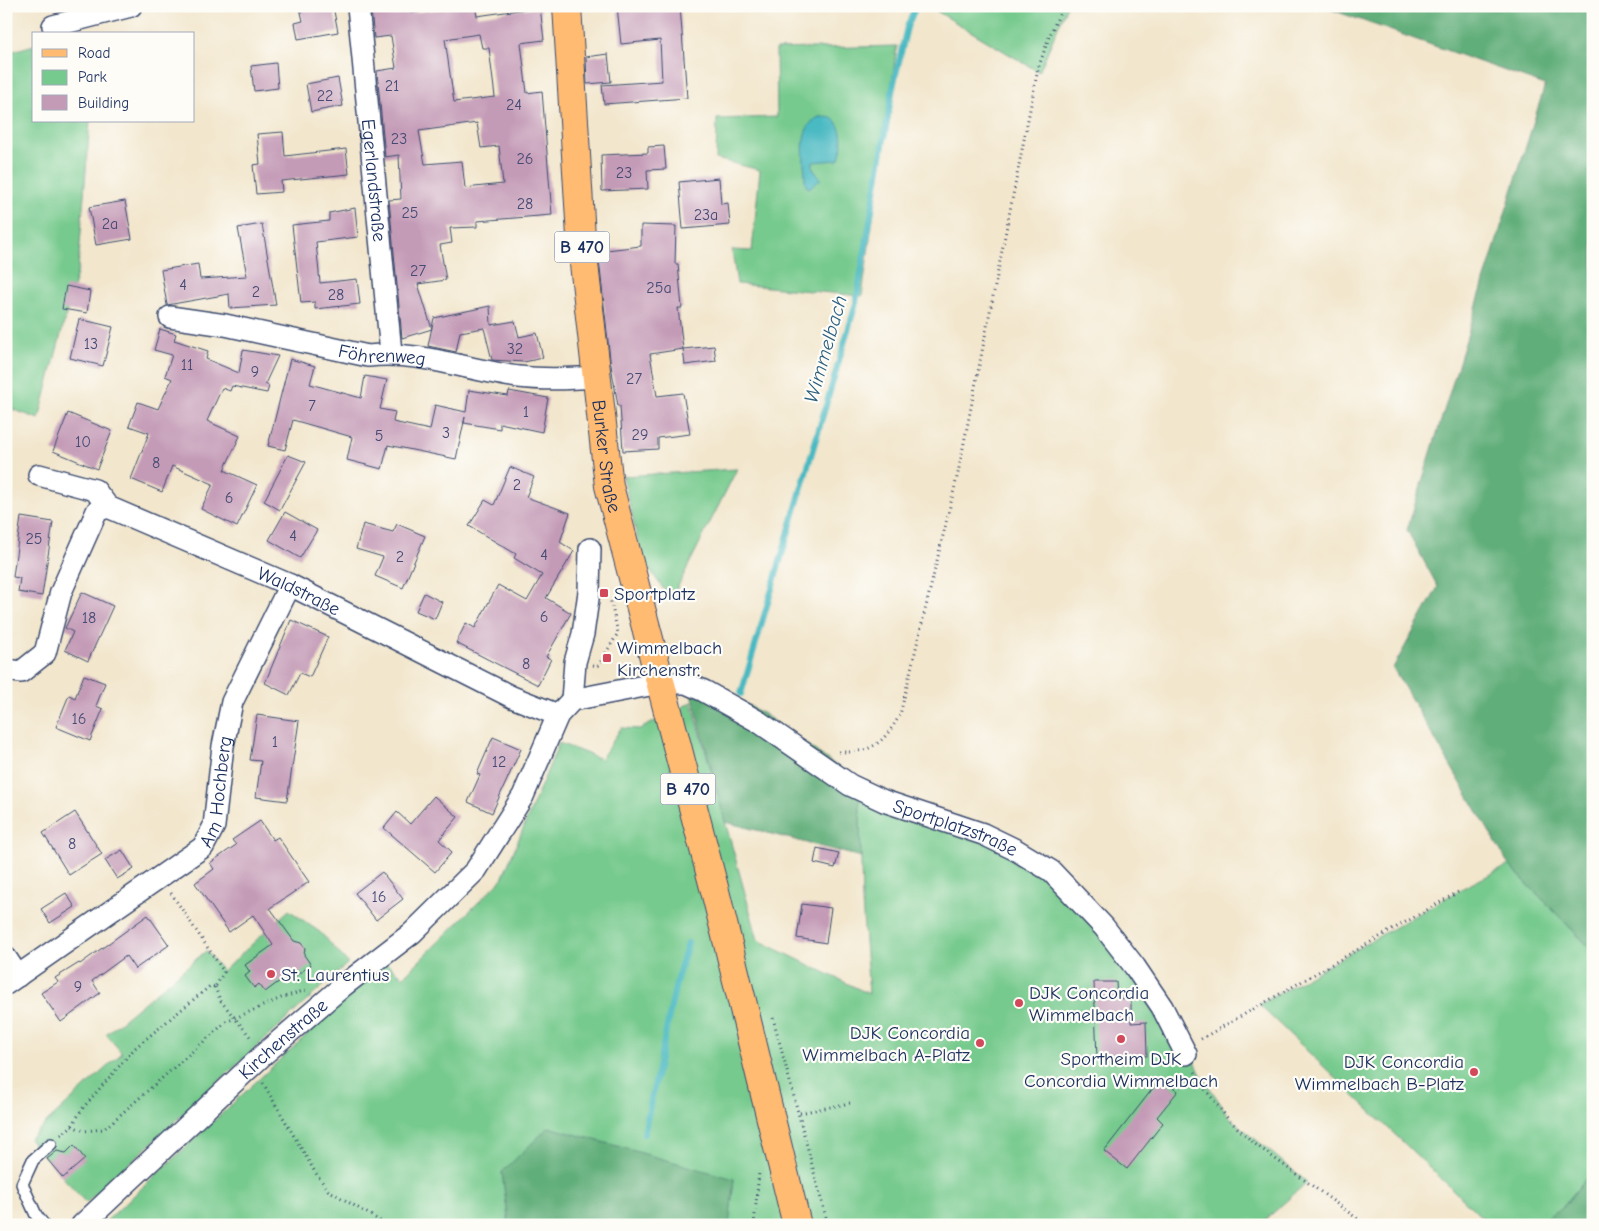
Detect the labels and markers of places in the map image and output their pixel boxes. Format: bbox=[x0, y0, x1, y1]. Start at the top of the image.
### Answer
place label: Sportplatz bbox=[614, 583, 695, 605]
marker: Sportplatz bbox=[598, 587, 610, 599]
place label: Wimmelbach Kirchenstr. bbox=[617, 637, 722, 681]
marker: Wimmelbach Kirchenstr. bbox=[601, 652, 613, 664]
place label: St. Laurentius bbox=[281, 964, 390, 986]
marker: St. Laurentius bbox=[265, 968, 277, 980]
place label: DJK Concordia Wimmelbach bbox=[1029, 982, 1149, 1026]
marker: DJK Concordia Wimmelbach bbox=[1013, 997, 1025, 1009]
place label: DJK Concordia Wimmelbach A-Platz bbox=[802, 1022, 970, 1066]
marker: Sportheim DJK Concordia Wimmelbach bbox=[1115, 1033, 1127, 1045]
marker: DJK Concordia Wimmelbach A-Platz bbox=[974, 1037, 986, 1049]
place label: Sportheim DJK Concordia Wimmelbach bbox=[1024, 1048, 1218, 1092]
place label: DJK Concordia Wimmelbach B-Platz bbox=[1295, 1051, 1464, 1095]
marker: DJK Concordia Wimmelbach B-Platz bbox=[1468, 1066, 1480, 1078]

